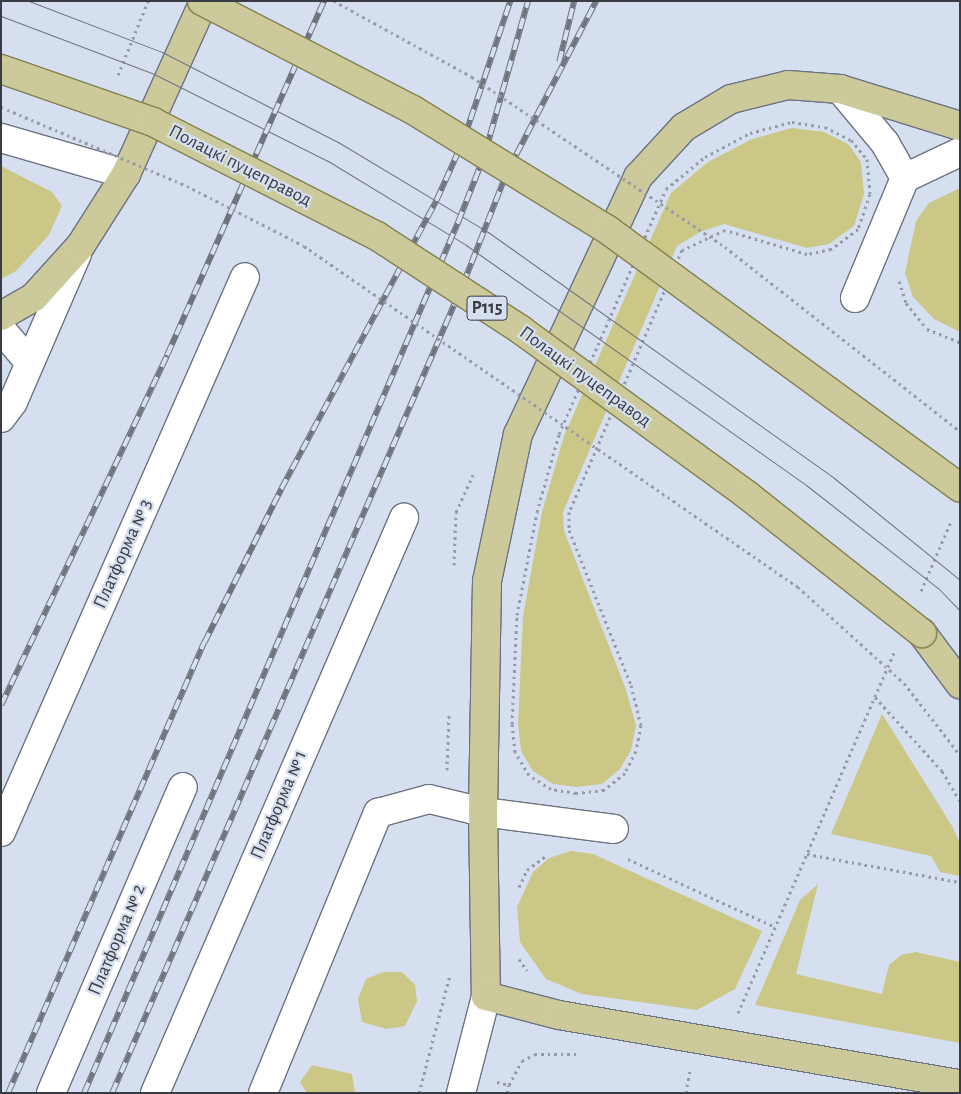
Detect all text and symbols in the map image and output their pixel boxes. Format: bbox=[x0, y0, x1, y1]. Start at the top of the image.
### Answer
street label: Полацкі пуцеправод bbox=[165, 120, 315, 212]
road number: Р115 bbox=[466, 292, 508, 324]
street label: Полацкі пуцеправод bbox=[515, 322, 655, 432]
street label: Платформа № 3 bbox=[89, 496, 157, 612]
street label: Платформа № 1 bbox=[246, 747, 312, 863]
street label: Платформа № 2 bbox=[83, 881, 151, 999]

